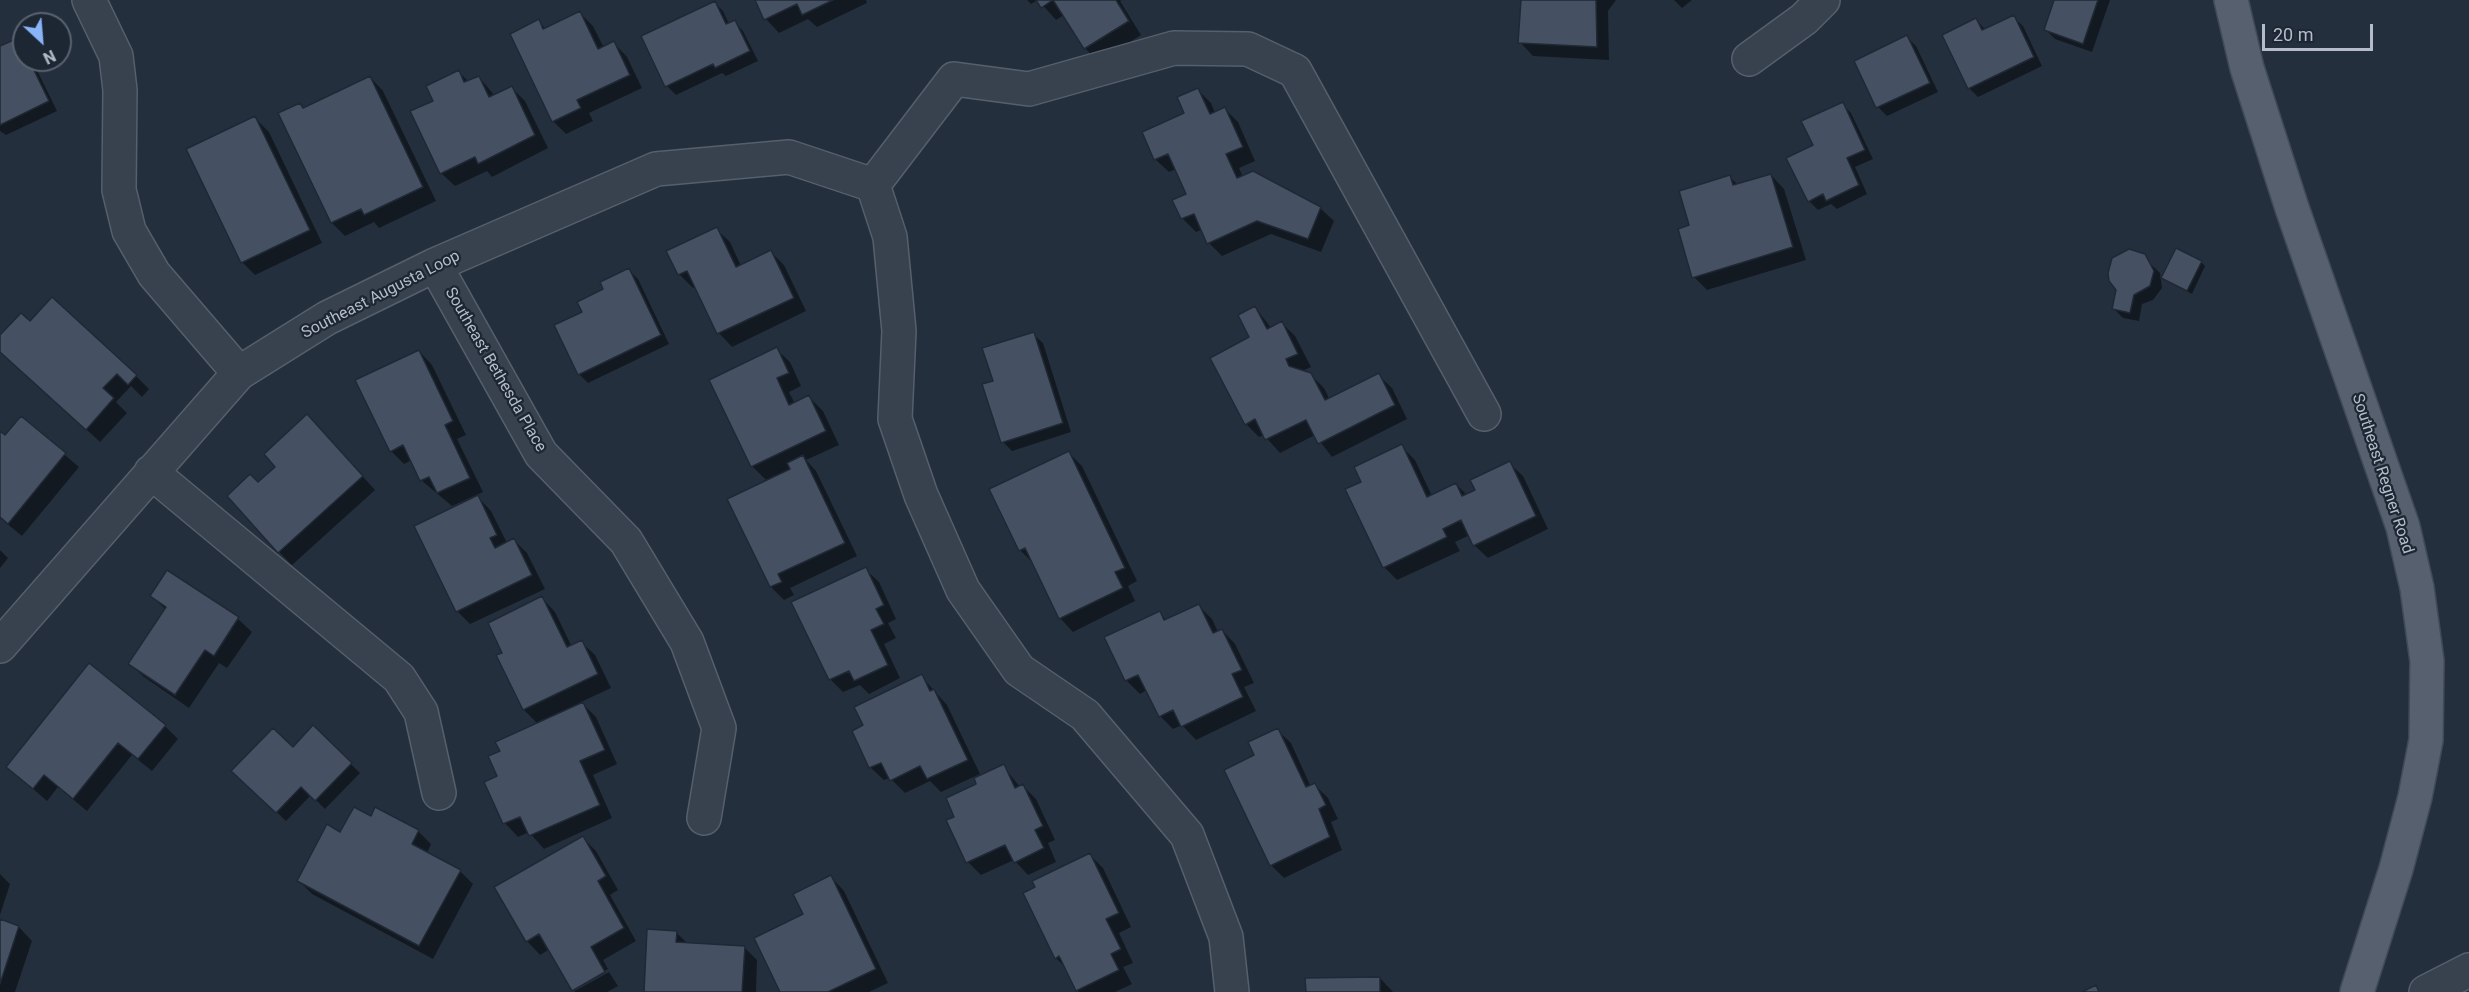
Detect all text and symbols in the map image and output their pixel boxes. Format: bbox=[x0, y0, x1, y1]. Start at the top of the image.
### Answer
north arrow bbox=[12, 12, 72, 72]
scale bar bbox=[2265, 12, 2376, 50]
text: 20 m bbox=[2273, 24, 2313, 45]
text: N bbox=[40, 46, 58, 68]
street label: Southeast Augusta Loop bbox=[299, 247, 463, 343]
street label: Southeast Bethesda Place bbox=[440, 284, 550, 456]
street label: Southeast Regner Road bbox=[2347, 392, 2417, 556]

